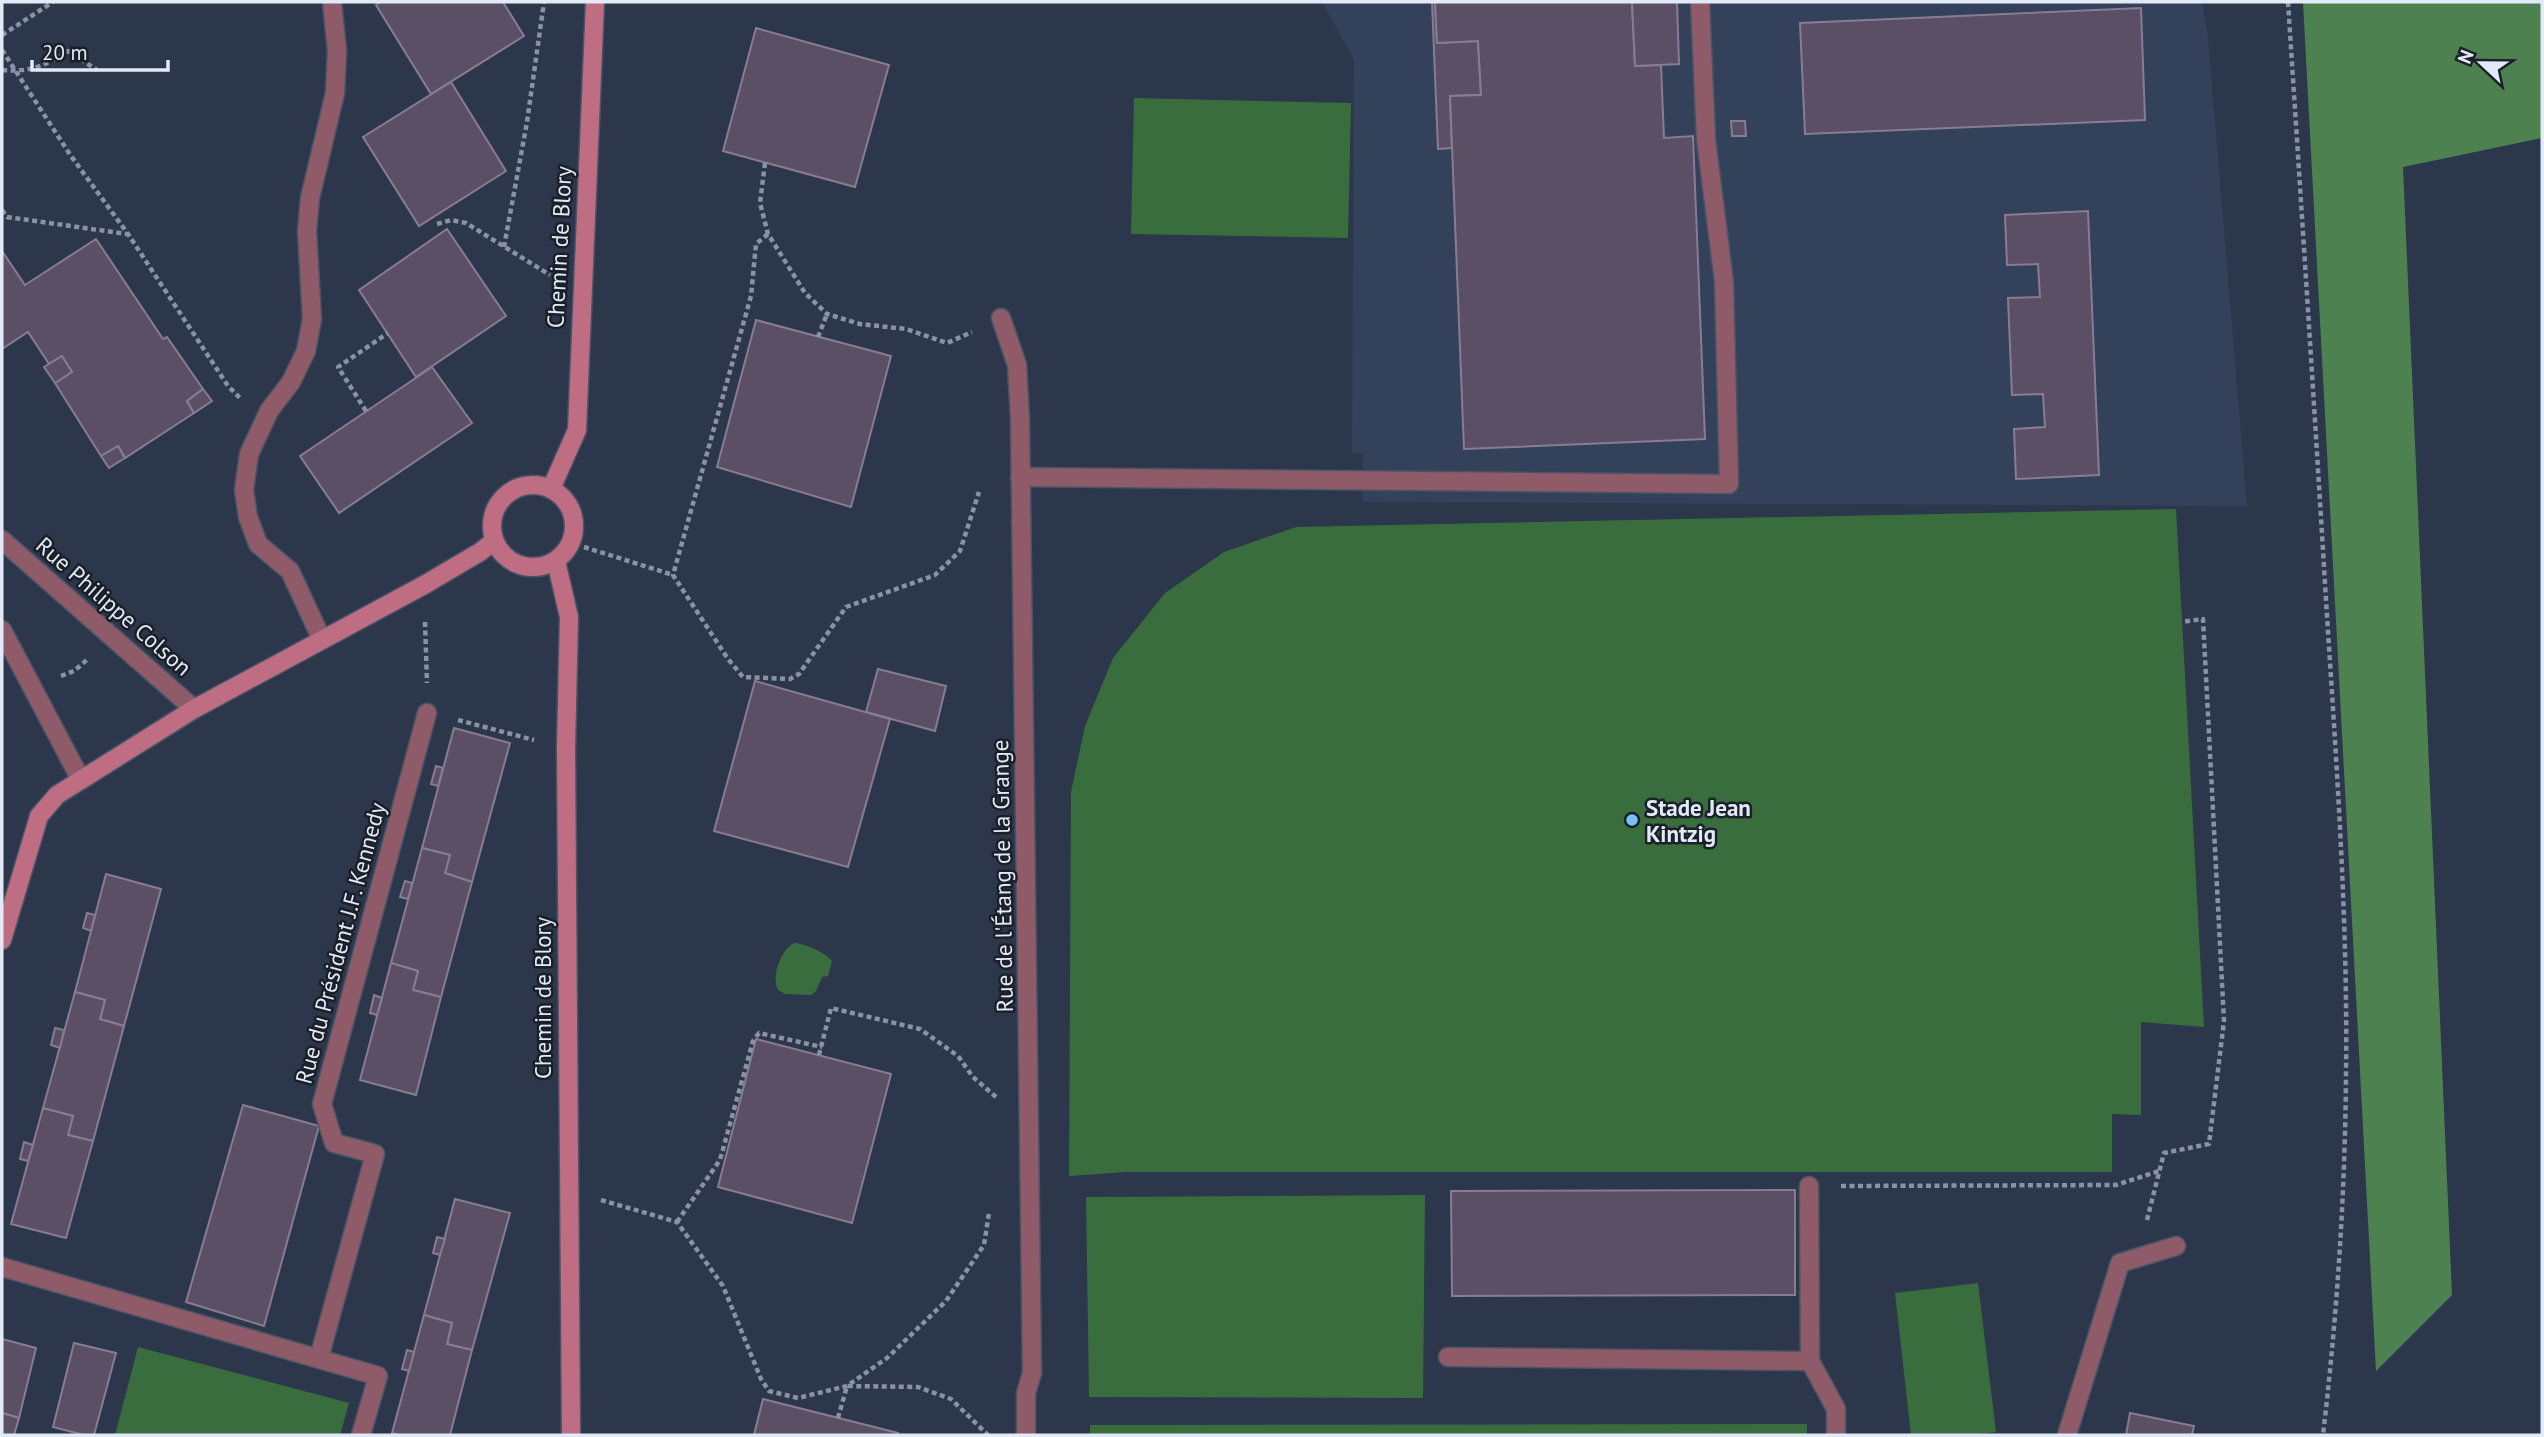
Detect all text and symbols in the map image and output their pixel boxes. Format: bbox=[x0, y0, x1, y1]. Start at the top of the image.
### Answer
scale bar bbox=[32, 28, 168, 72]
north arrow bbox=[2446, 28, 2516, 98]
text: 20 m bbox=[42, 39, 88, 66]
text: N bbox=[2452, 46, 2479, 67]
street label: Chemin de Blory bbox=[540, 165, 578, 329]
street label: Rue Philippe Colson bbox=[30, 530, 198, 682]
street label: Rue de l'Étang de la Grange bbox=[985, 739, 1019, 1013]
place label: Stade Jean Kintzig bbox=[1646, 793, 1751, 848]
street label: Rue du Président J.F. Kennedy bbox=[288, 799, 392, 1087]
marker: Stade Jean Kintzig bbox=[1624, 812, 1640, 828]
street label: Chemin de Blory bbox=[528, 917, 557, 1079]

